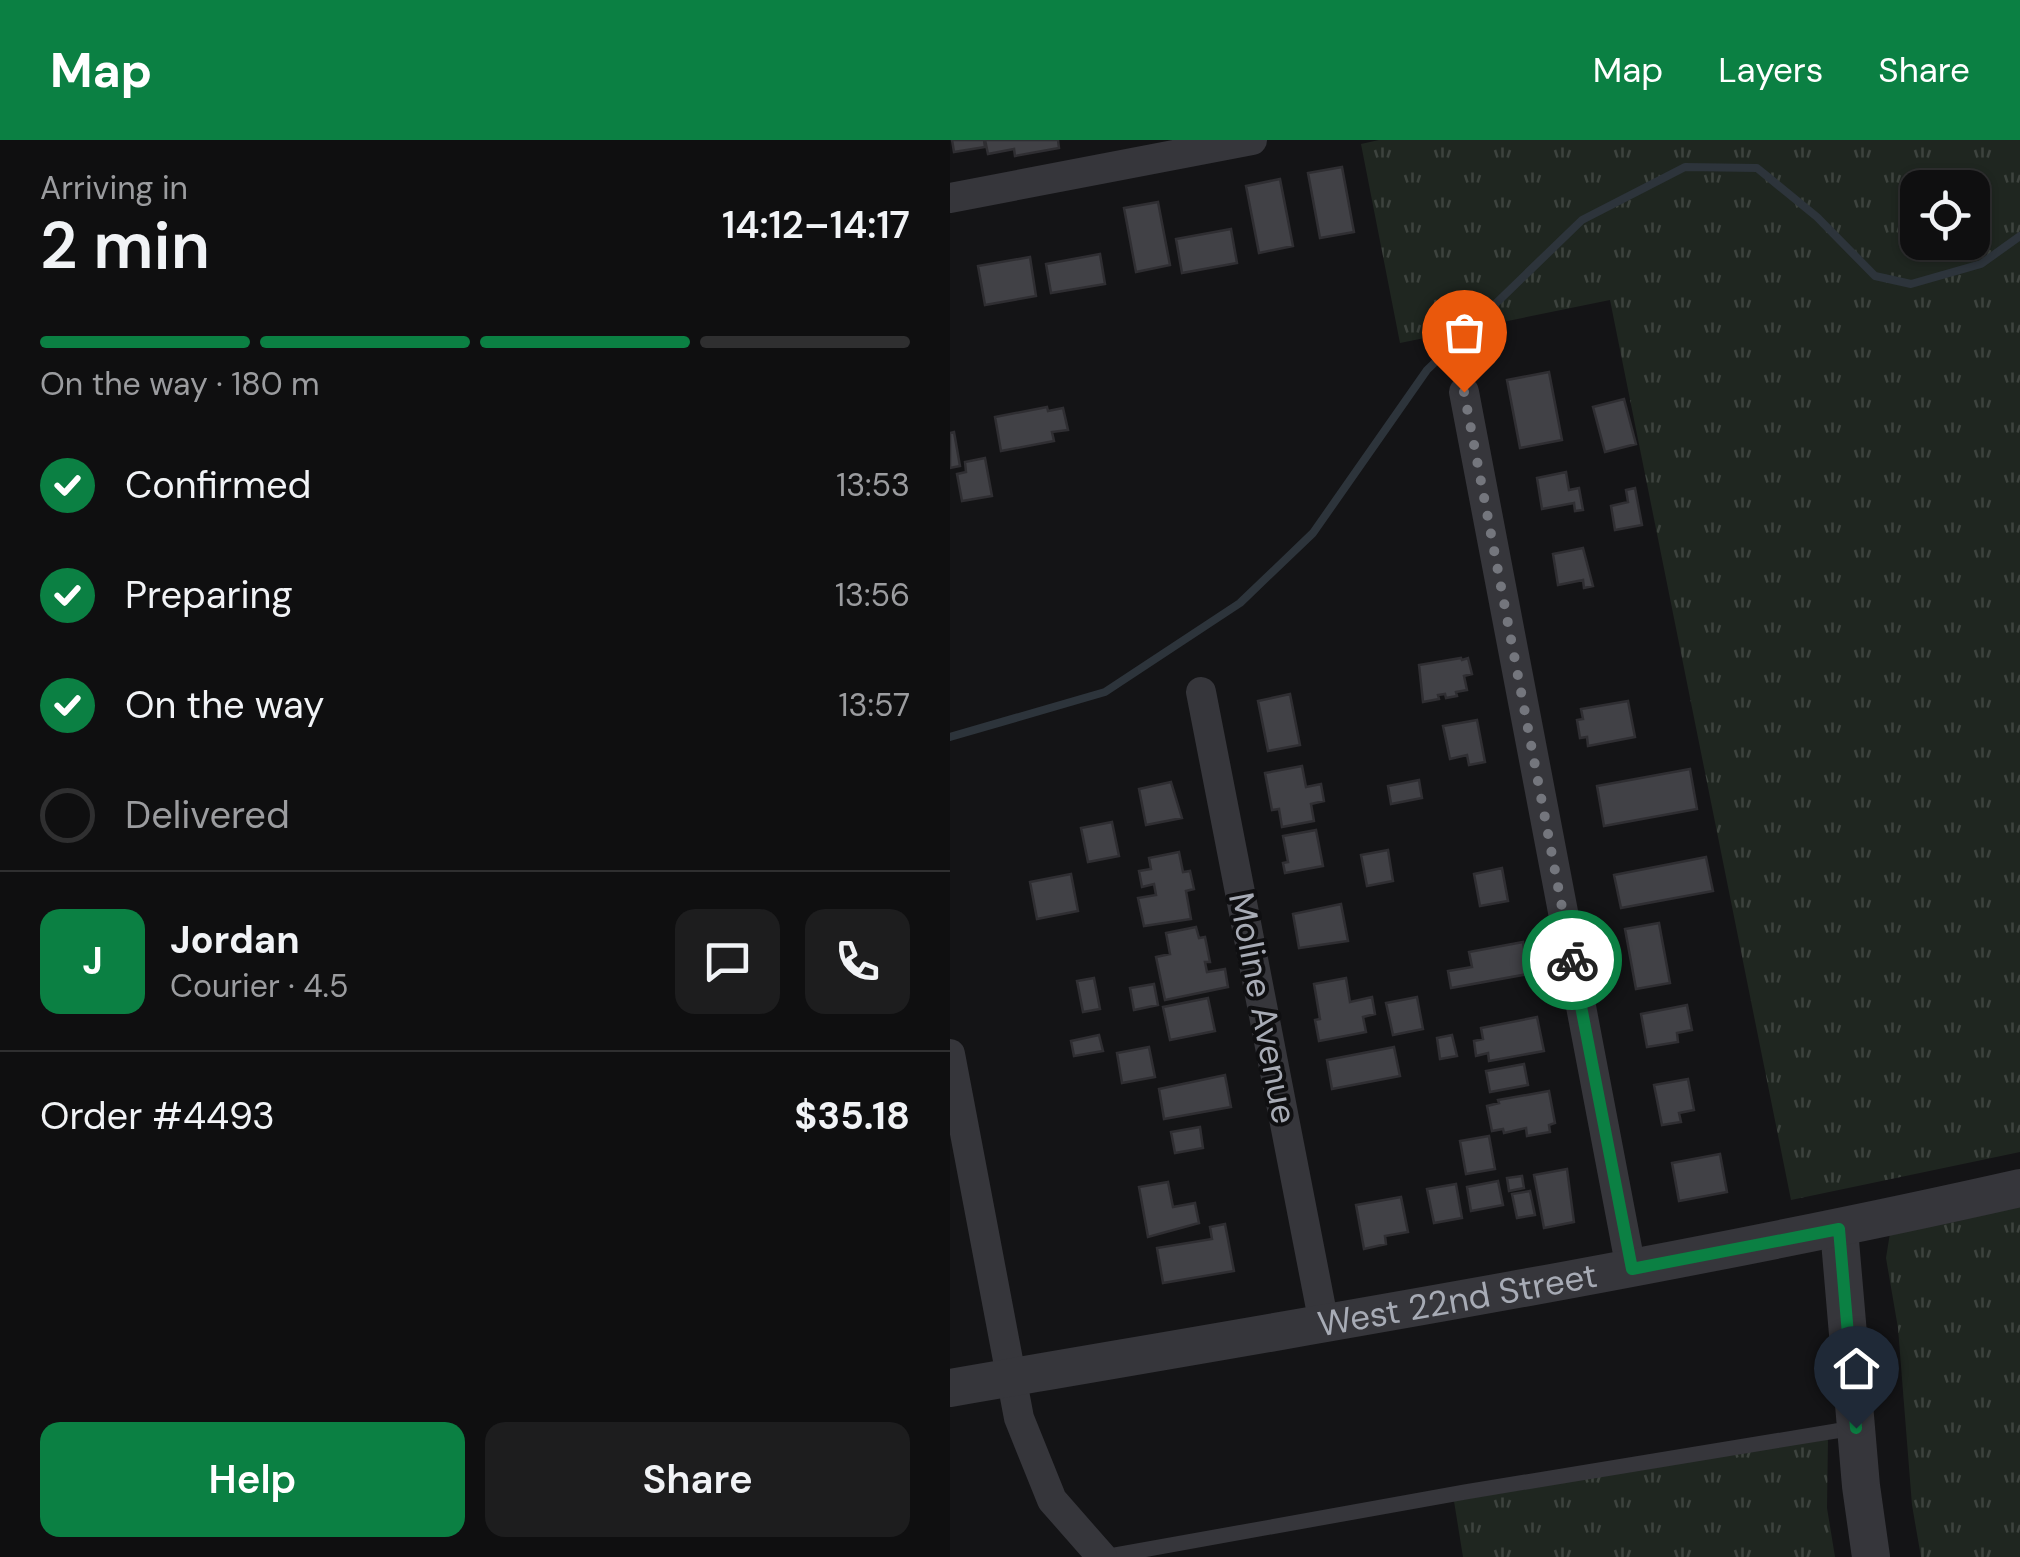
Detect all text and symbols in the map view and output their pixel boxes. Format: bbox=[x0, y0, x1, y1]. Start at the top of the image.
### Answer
text: Map bbox=[50, 39, 152, 102]
text: Map bbox=[1593, 47, 1663, 93]
text: Layers bbox=[1718, 47, 1823, 93]
text: Share bbox=[1878, 47, 1970, 93]
text: Arriving in bbox=[40, 167, 188, 209]
map controls bbox=[1900, 170, 1990, 260]
button: locate bbox=[1900, 170, 1990, 260]
text: 14:12–14:17 bbox=[722, 200, 910, 250]
text: 2 min bbox=[40, 204, 210, 288]
pin bbox=[1422, 290, 1507, 393]
icon: bag bbox=[1437, 305, 1492, 360]
text: On the way · 180 m bbox=[40, 363, 320, 405]
icon: check bbox=[40, 458, 95, 513]
text: Confirmed bbox=[125, 460, 311, 510]
text: 13:53 bbox=[836, 464, 910, 506]
icon: check bbox=[40, 568, 95, 623]
text: Preparing bbox=[125, 570, 293, 620]
text: 13:56 bbox=[835, 574, 910, 616]
icon: check bbox=[40, 678, 95, 733]
text: On the way bbox=[125, 680, 324, 730]
text: 13:57 bbox=[839, 684, 910, 726]
text: Delivered bbox=[125, 790, 290, 840]
street label: Moline Avenue bbox=[1218, 888, 1308, 1128]
button: chat bbox=[675, 909, 780, 1014]
button: phone bbox=[805, 909, 910, 1014]
courier bbox=[1522, 910, 1622, 1010]
text: Jordan bbox=[170, 915, 300, 965]
icon: bike bbox=[1545, 933, 1600, 988]
text: J bbox=[82, 936, 103, 986]
text: Courier · 4.5 bbox=[170, 965, 348, 1007]
text: Order #4493 bbox=[40, 1091, 275, 1141]
text: $35.18 bbox=[794, 1091, 910, 1141]
street label: West 22nd Street bbox=[1314, 1252, 1601, 1347]
pin bbox=[1814, 1326, 1899, 1429]
icon: home bbox=[1829, 1341, 1884, 1396]
button: Help bbox=[40, 1422, 465, 1537]
button: Share bbox=[485, 1422, 910, 1537]

